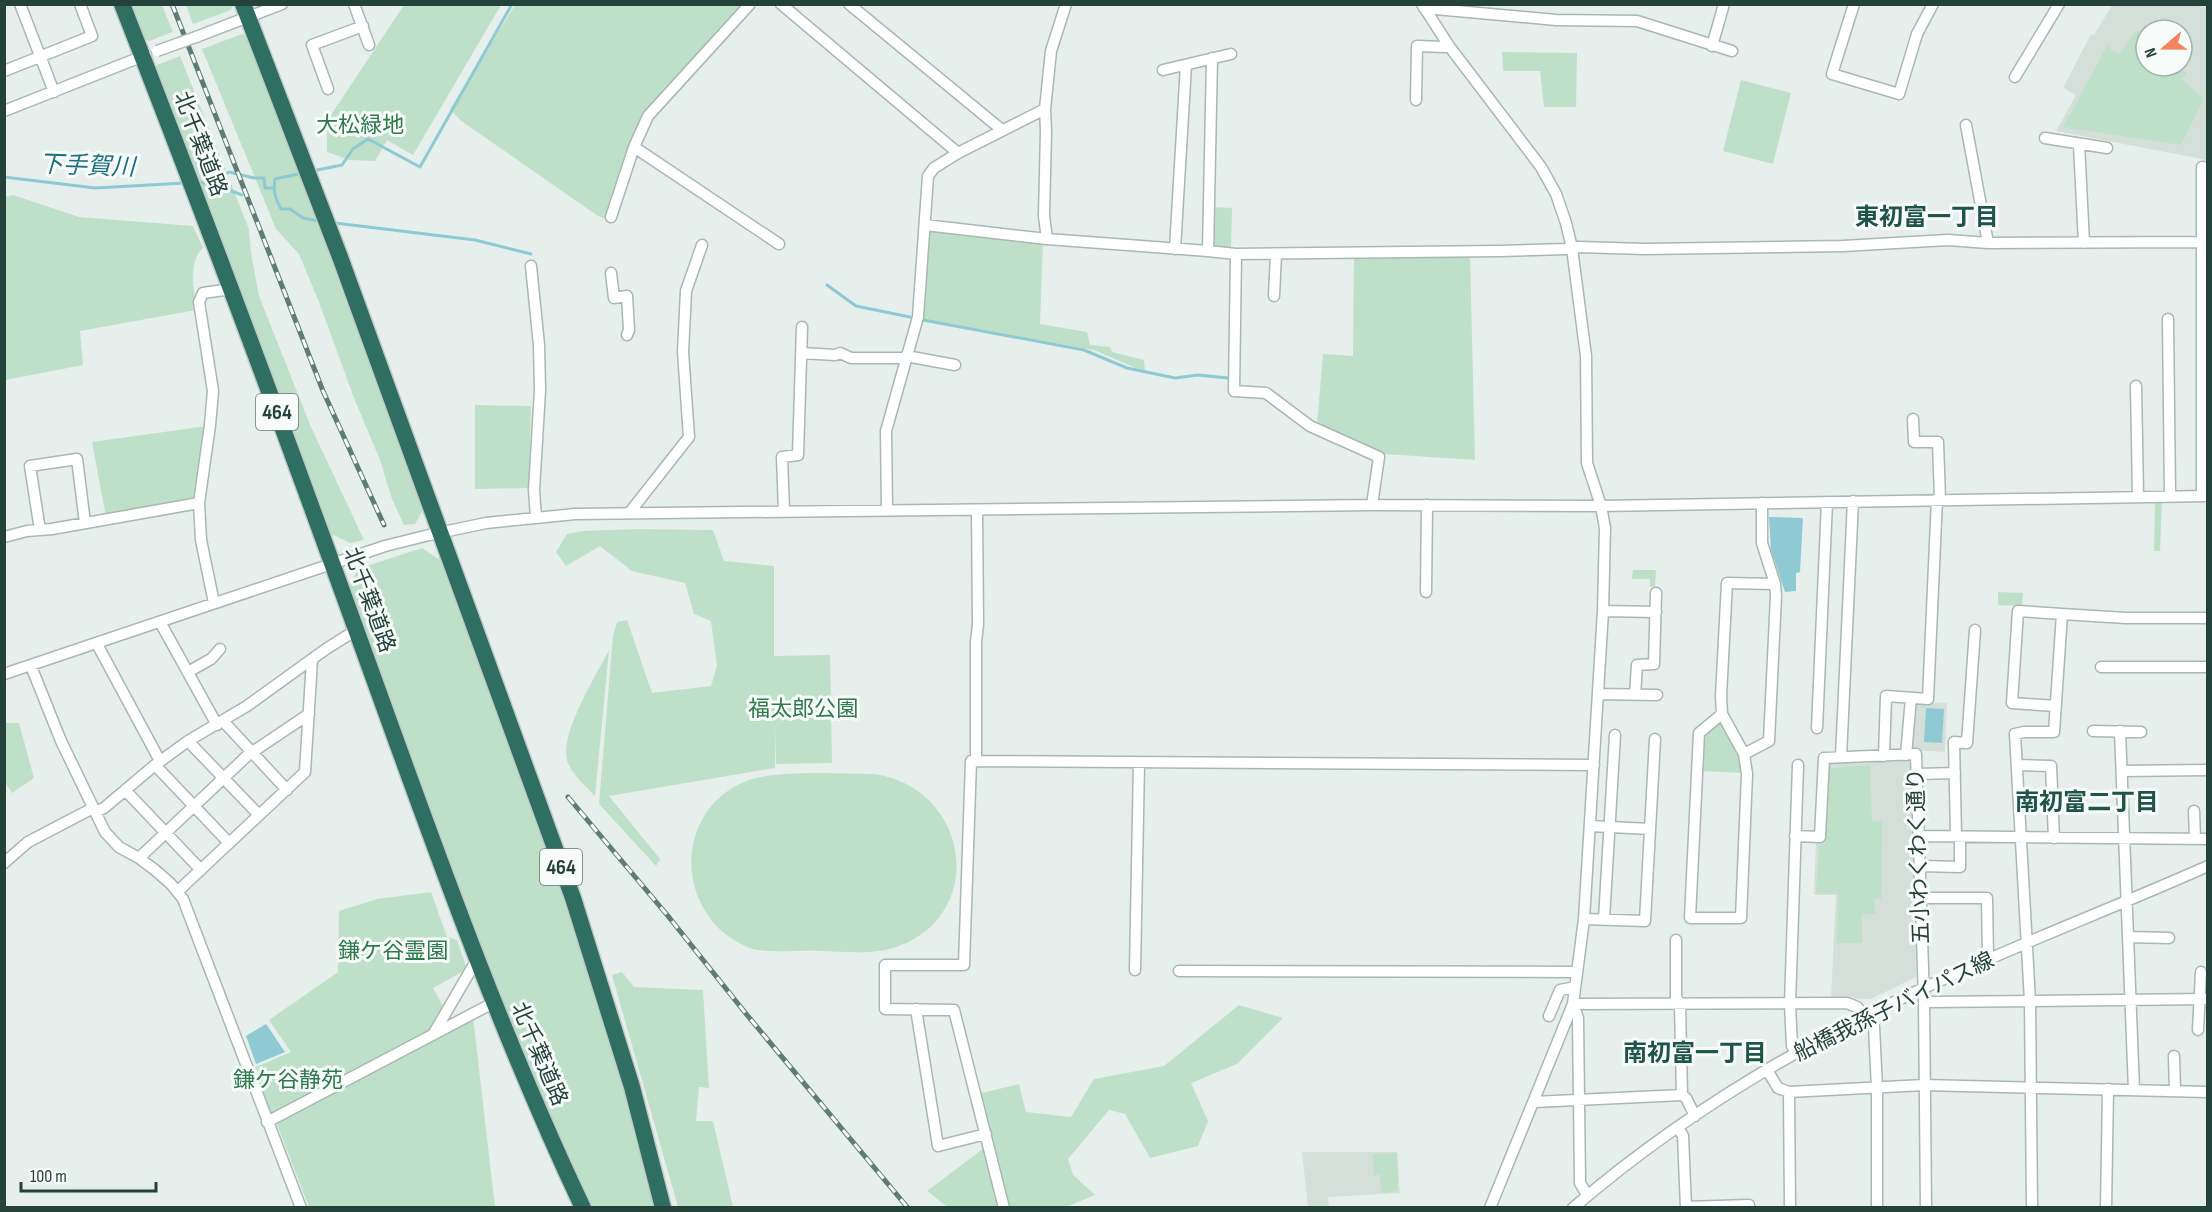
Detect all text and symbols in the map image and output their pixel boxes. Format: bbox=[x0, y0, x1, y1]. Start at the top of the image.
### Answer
north arrow bbox=[2134, 18, 2194, 78]
text: N bbox=[2141, 45, 2162, 60]
street label: 北千葉道路 bbox=[168, 88, 232, 200]
park label: 大松緑地 bbox=[316, 112, 404, 139]
water label: 下手賀川 bbox=[39, 150, 138, 182]
district label: 東初富一丁目 bbox=[1855, 203, 1999, 232]
road number: 464 bbox=[256, 394, 298, 430]
street label: 北千葉道路 bbox=[338, 544, 400, 656]
park label: 福太郎公園 bbox=[748, 696, 858, 723]
street label: 五小わくわく通り bbox=[1902, 768, 1936, 944]
district label: 南初富二丁目 bbox=[2015, 788, 2159, 817]
road number: 464 bbox=[540, 849, 582, 885]
park label: 鎌ケ谷霊園 bbox=[338, 938, 448, 965]
street label: 船橋我孫子バイパス線 bbox=[1789, 947, 1999, 1067]
street label: 北千葉道路 bbox=[505, 998, 573, 1110]
district label: 南初富一丁目 bbox=[1623, 1039, 1767, 1068]
park label: 鎌ケ谷静苑 bbox=[233, 1067, 343, 1094]
scale bar bbox=[21, 1155, 156, 1193]
text: 100 m bbox=[30, 1166, 67, 1187]

